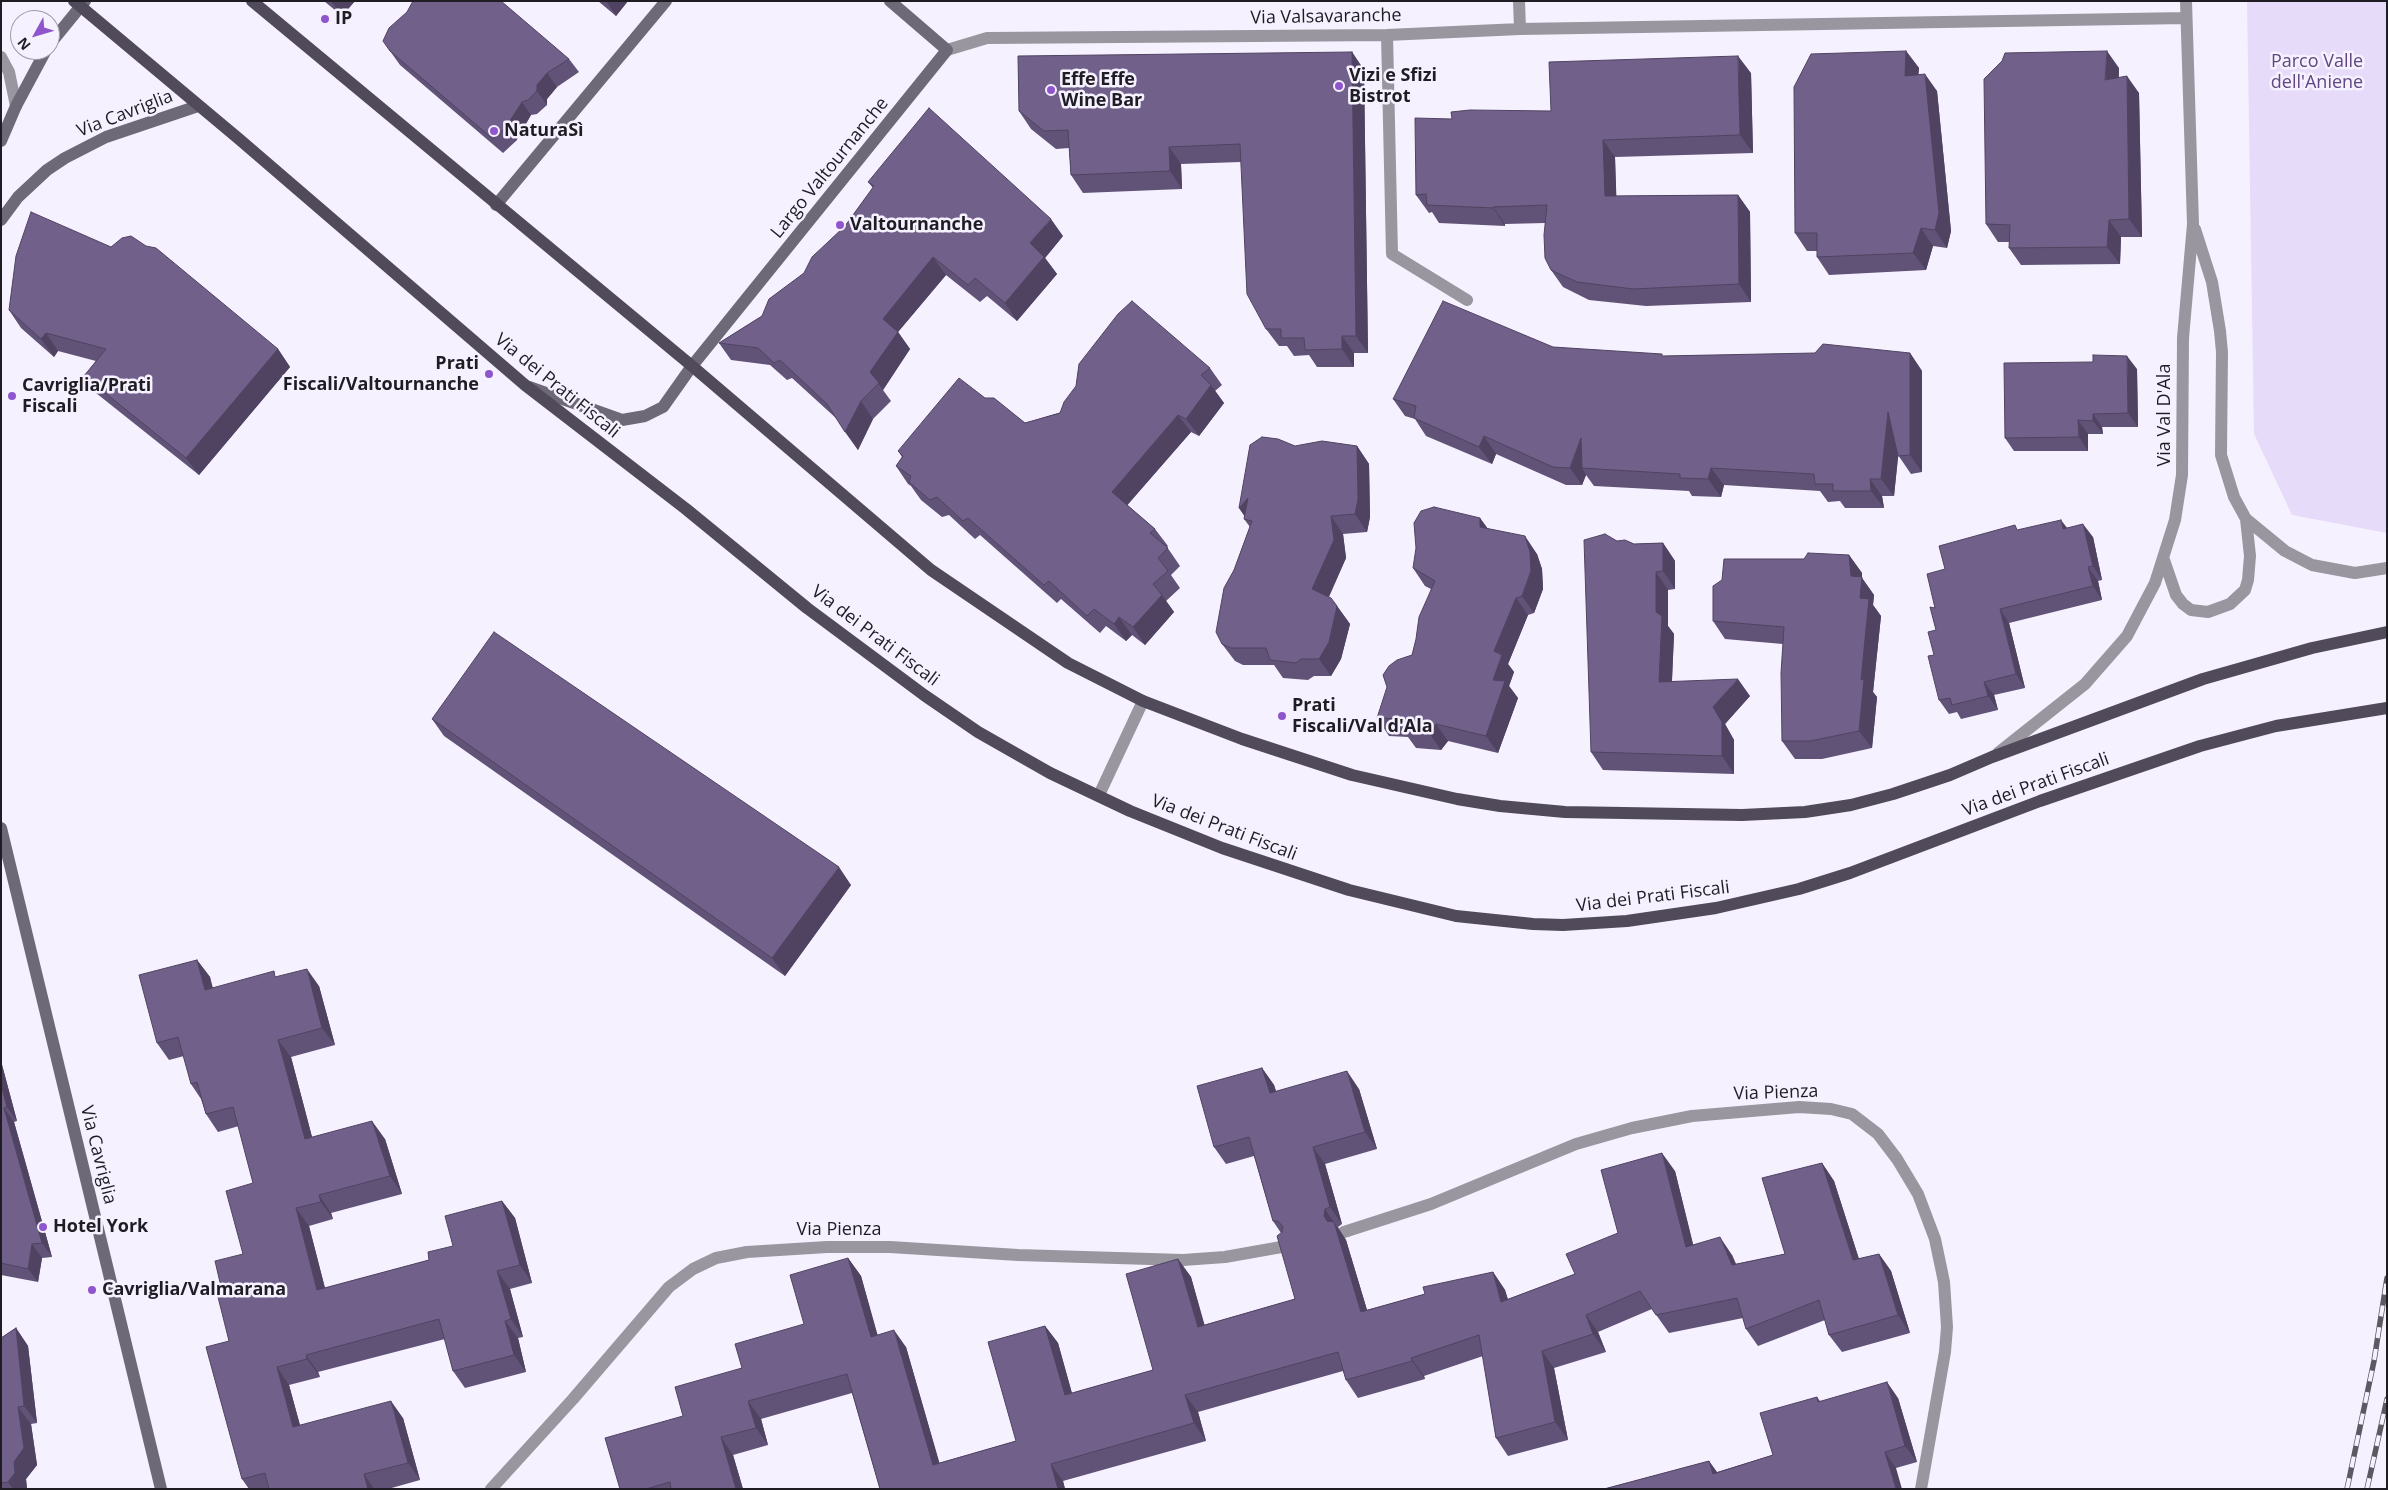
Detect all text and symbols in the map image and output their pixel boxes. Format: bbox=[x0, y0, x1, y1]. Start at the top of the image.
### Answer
street label: Via Valsavaranche bbox=[1250, 5, 1402, 29]
place label: IP bbox=[335, 8, 352, 30]
north arrow bbox=[10, 10, 60, 60]
marker: IP bbox=[319, 13, 331, 25]
text: N bbox=[13, 34, 35, 55]
park label: Parco Valle dell'Aniene bbox=[2271, 51, 2363, 94]
place label: Vizi e Sfizi Bistrot bbox=[1349, 65, 1437, 108]
place label: Effe Effe Wine Bar bbox=[1061, 69, 1142, 112]
marker: Vizi e Sfizi Bistrot bbox=[1333, 80, 1345, 92]
marker: Effe Effe Wine Bar bbox=[1045, 84, 1057, 96]
street label: Via Cavriglia bbox=[74, 86, 176, 142]
street label: Largo Valtournanche bbox=[767, 93, 893, 243]
place label: NaturaSì bbox=[504, 120, 584, 142]
marker: NaturaSì bbox=[488, 125, 500, 137]
place label: Valtournanche bbox=[850, 214, 983, 236]
marker: Valtournanche bbox=[834, 219, 846, 231]
street label: Via dei Prati Fiscali bbox=[490, 329, 624, 443]
place label: Prati Fiscali/Valtournanche bbox=[283, 353, 479, 396]
street label: Via Val D'Ala bbox=[2154, 364, 2176, 466]
marker: Prati Fiscali/Valtournanche bbox=[483, 368, 495, 380]
place label: Cavriglia/Prati Fiscali bbox=[22, 375, 151, 418]
marker: Cavriglia/Prati Fiscali bbox=[6, 390, 18, 402]
street label: Via dei Prati Fiscali bbox=[807, 581, 943, 691]
place label: Prati Fiscali/Val d'Ala bbox=[1292, 695, 1433, 738]
marker: Prati Fiscali/Val d'Ala bbox=[1276, 710, 1288, 722]
street label: Via dei Prati Fiscali bbox=[1960, 748, 2112, 822]
street label: Via dei Prati Fiscali bbox=[1148, 790, 1300, 866]
street label: Via dei Prati Fiscali bbox=[1575, 877, 1731, 917]
street label: Via Pienza bbox=[1733, 1081, 1819, 1105]
street label: Via Cavriglia bbox=[75, 1103, 121, 1207]
place label: Hotel York bbox=[53, 1216, 148, 1238]
street label: Via Pienza bbox=[797, 1219, 881, 1241]
marker: Hotel York bbox=[37, 1221, 49, 1233]
place label: Cavriglia/Valmarana bbox=[102, 1279, 286, 1301]
marker: Cavriglia/Valmarana bbox=[86, 1284, 98, 1296]

